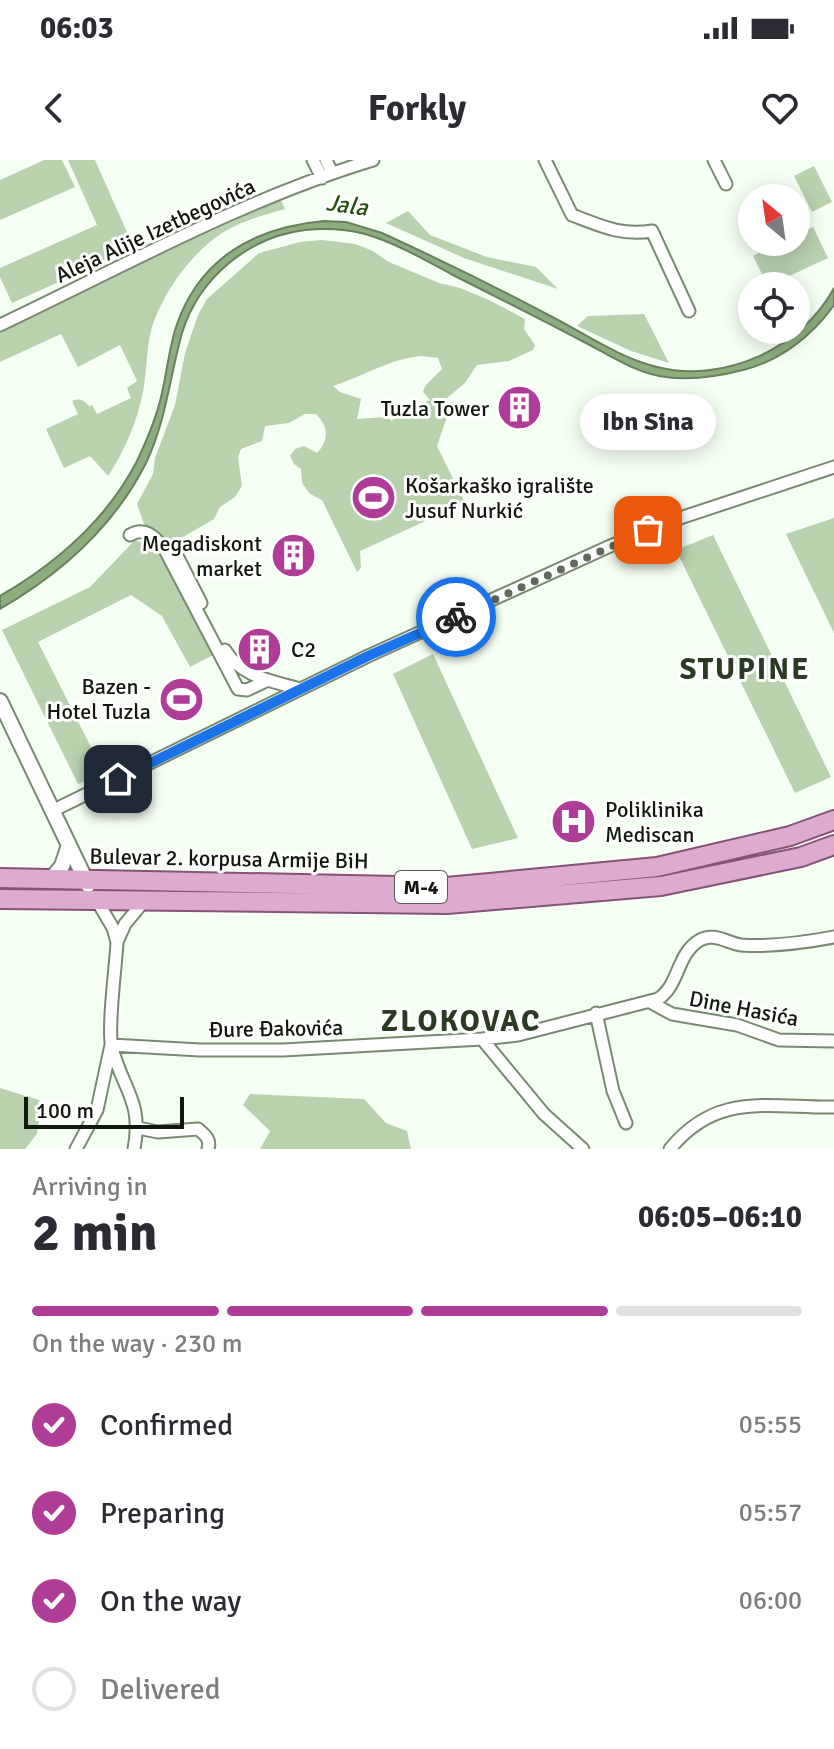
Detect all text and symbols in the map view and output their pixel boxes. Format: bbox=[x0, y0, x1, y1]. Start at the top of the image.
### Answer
text: 06:03 bbox=[40, 10, 114, 47]
icon: back bbox=[32, 86, 76, 130]
text: Forkly bbox=[368, 86, 466, 131]
icon: heart bbox=[758, 86, 802, 130]
street label: Aleja Alije Izetbegovića bbox=[51, 172, 259, 289]
north arrow bbox=[738, 184, 810, 256]
map controls bbox=[738, 184, 810, 344]
water label: Jala bbox=[324, 187, 370, 223]
button: locate bbox=[738, 272, 810, 344]
building icon: Tuzla Tower bbox=[496, 384, 544, 432]
callout: Ibn Sina bbox=[580, 394, 716, 450]
place label: Tuzla Tower bbox=[381, 395, 489, 422]
text: Ibn Sina bbox=[602, 406, 694, 438]
place label: Košarkaško igralište Jusuf Nurkić bbox=[405, 472, 594, 524]
sports icon: Košarkaško igralište Jusuf Nurkić bbox=[350, 474, 398, 522]
pin bbox=[614, 496, 682, 564]
icon: bag bbox=[626, 508, 670, 552]
place label: Megadiskont market bbox=[142, 530, 262, 582]
building icon: Megadiskont market bbox=[269, 532, 317, 580]
courier bbox=[416, 577, 496, 657]
icon: bike bbox=[434, 595, 478, 639]
building icon: C2 bbox=[236, 625, 284, 673]
place label: C2 bbox=[291, 636, 316, 663]
district label: STUPINE bbox=[680, 651, 810, 688]
place label: Bazen - Hotel Tuzla bbox=[47, 673, 151, 725]
sports icon: Bazen - Hotel Tuzla bbox=[158, 675, 206, 723]
pin bbox=[84, 745, 152, 813]
icon: home bbox=[96, 757, 140, 801]
place label: Poliklinika Mediscan bbox=[605, 796, 704, 848]
hospital icon: Poliklinika Mediscan bbox=[550, 798, 598, 846]
street label: Bulevar 2. korpusa Armije BiH bbox=[89, 843, 369, 874]
road number: M-4 bbox=[395, 871, 447, 903]
street label: Dine Hasića bbox=[687, 985, 801, 1032]
district label: ZLOKOVAC bbox=[381, 1003, 541, 1040]
street label: Đure Đakovića bbox=[208, 1014, 344, 1043]
scale bar bbox=[24, 1093, 184, 1129]
text: 100 m bbox=[36, 1097, 94, 1124]
text: Arriving in bbox=[32, 1171, 148, 1203]
text: 06:05–06:10 bbox=[638, 1199, 802, 1236]
text: 2 min bbox=[32, 1201, 158, 1265]
text: On the way · 230 m bbox=[32, 1328, 242, 1360]
icon: check bbox=[32, 1403, 76, 1447]
text: Confirmed bbox=[100, 1407, 233, 1444]
text: 05:55 bbox=[739, 1409, 802, 1441]
icon: check bbox=[32, 1491, 76, 1535]
text: Preparing bbox=[100, 1495, 225, 1532]
text: 05:57 bbox=[739, 1497, 802, 1529]
icon: check bbox=[32, 1579, 76, 1623]
text: On the way bbox=[100, 1583, 241, 1620]
text: 06:00 bbox=[739, 1585, 802, 1617]
text: Delivered bbox=[100, 1671, 221, 1708]

